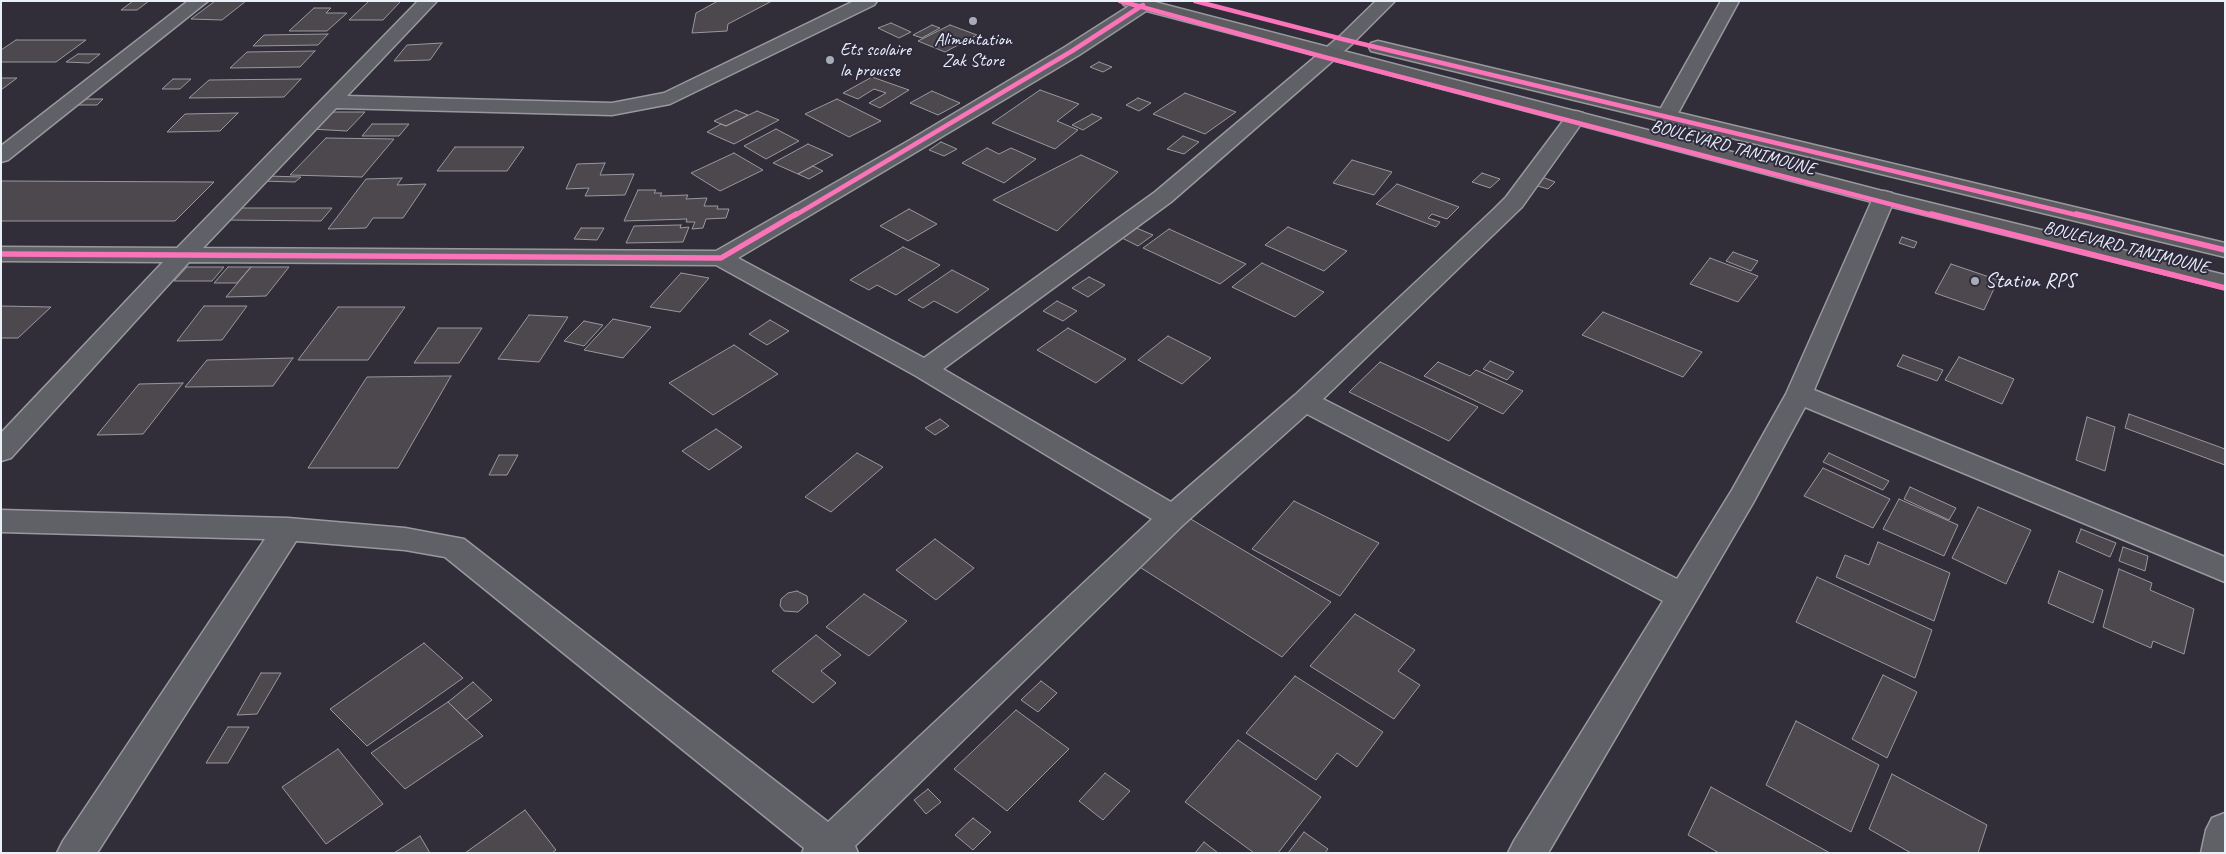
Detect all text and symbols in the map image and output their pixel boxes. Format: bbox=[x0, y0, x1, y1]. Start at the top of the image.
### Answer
marker: Alimentation Zak Store bbox=[967, 15, 979, 27]
place label: Alimentation Zak Store bbox=[934, 29, 1012, 72]
place label: Ets scolaire la prousse bbox=[840, 39, 911, 82]
marker: Ets scolaire la prousse bbox=[824, 54, 836, 66]
street label: BOULEVARD TANIMOUNE bbox=[1648, 116, 1818, 180]
street label: BOULEVARD TANIMOUNE bbox=[2041, 217, 2211, 279]
place label: Station RPS bbox=[1985, 268, 2076, 294]
marker: Station RPS bbox=[1969, 275, 1981, 287]

